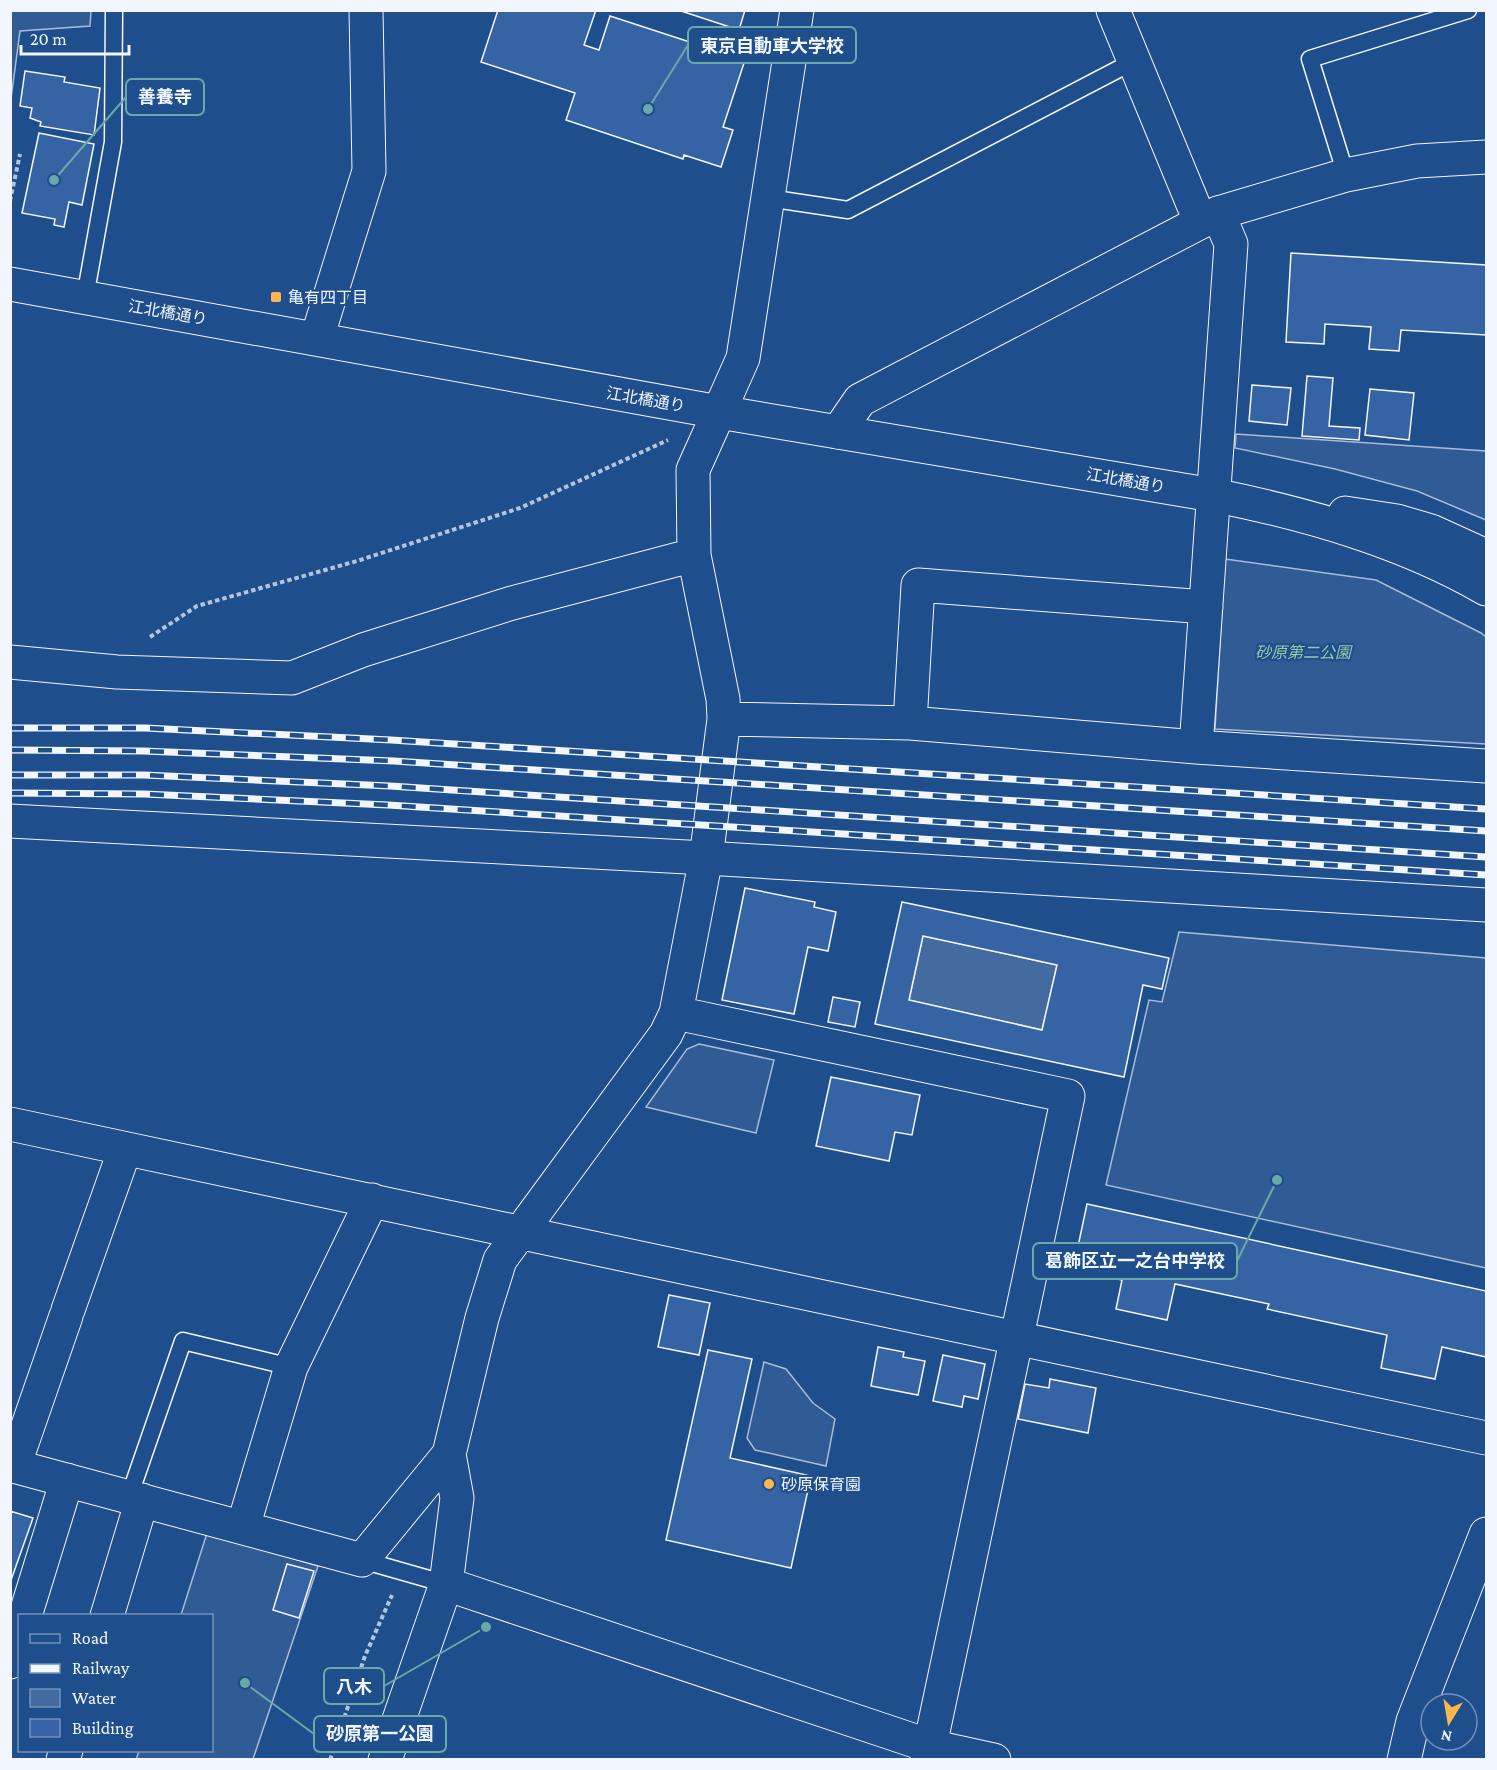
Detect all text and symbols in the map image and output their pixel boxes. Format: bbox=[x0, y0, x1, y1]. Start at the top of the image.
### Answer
scale bar bbox=[21, 18, 129, 56]
callout: 東京自動車大学校 bbox=[688, 27, 856, 63]
text: 20 m bbox=[30, 29, 67, 49]
text: 東京自動車大学校 bbox=[700, 36, 844, 56]
callout: 善養寺 bbox=[126, 79, 204, 115]
text: 善養寺 bbox=[138, 87, 192, 107]
place label: 亀有四丁目 bbox=[288, 289, 368, 306]
marker: 亀有四丁目 bbox=[269, 290, 283, 304]
street label: 江北橋通り bbox=[127, 297, 209, 328]
street label: 江北橋通り bbox=[605, 384, 687, 415]
street label: 江北橋通り bbox=[1085, 465, 1167, 496]
park label: 砂原第二公園 bbox=[1255, 644, 1353, 661]
callout: 葛飾区立一之台中学校 bbox=[1033, 1243, 1237, 1279]
text: 葛飾区立一之台中学校 bbox=[1045, 1251, 1225, 1271]
place label: 砂原保育園 bbox=[781, 1476, 861, 1493]
marker: 砂原保育園 bbox=[762, 1477, 776, 1491]
legend bbox=[18, 1614, 213, 1752]
text: Road bbox=[72, 1628, 109, 1648]
text: Railway bbox=[72, 1658, 130, 1678]
callout: 八木 bbox=[324, 1668, 384, 1704]
text: 八木 bbox=[336, 1677, 372, 1697]
text: Water bbox=[72, 1688, 117, 1708]
north arrow bbox=[1419, 1692, 1479, 1752]
callout: 砂原第一公園 bbox=[314, 1716, 446, 1752]
text: Building bbox=[72, 1718, 134, 1738]
text: 砂原第一公園 bbox=[326, 1724, 434, 1744]
text: N bbox=[1439, 1727, 1453, 1746]

